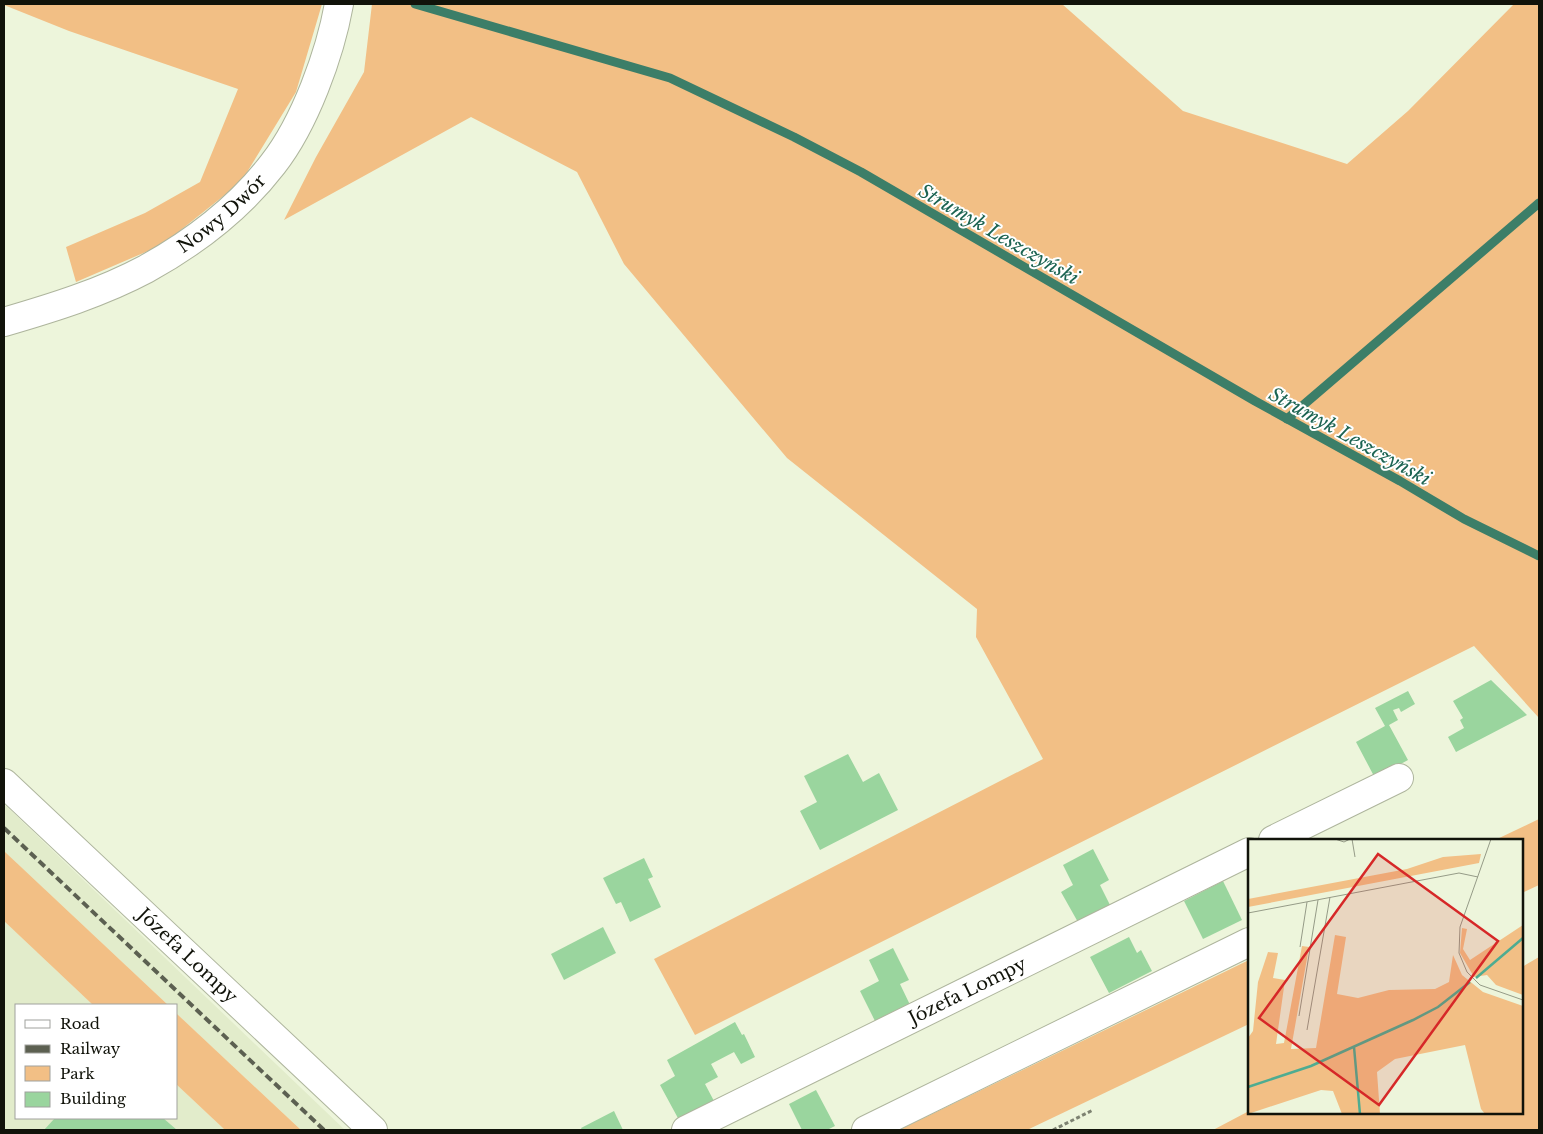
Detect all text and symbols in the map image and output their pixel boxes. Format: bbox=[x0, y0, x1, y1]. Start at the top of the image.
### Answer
street label: Nowy Dwór bbox=[173, 169, 271, 258]
water label: Strumyk Leszczyński bbox=[915, 179, 1083, 290]
water label: Strumyk Leszczyński bbox=[1265, 382, 1435, 491]
inset map bbox=[1248, 839, 1523, 1114]
street label: Józefa Lompy bbox=[132, 902, 242, 1008]
street label: Józefa Lompy bbox=[903, 952, 1031, 1030]
legend bbox=[15, 1004, 178, 1119]
text: Road bbox=[60, 1014, 100, 1033]
text: Railway bbox=[60, 1039, 121, 1058]
text: Park bbox=[60, 1064, 96, 1083]
text: Building bbox=[60, 1089, 127, 1108]

